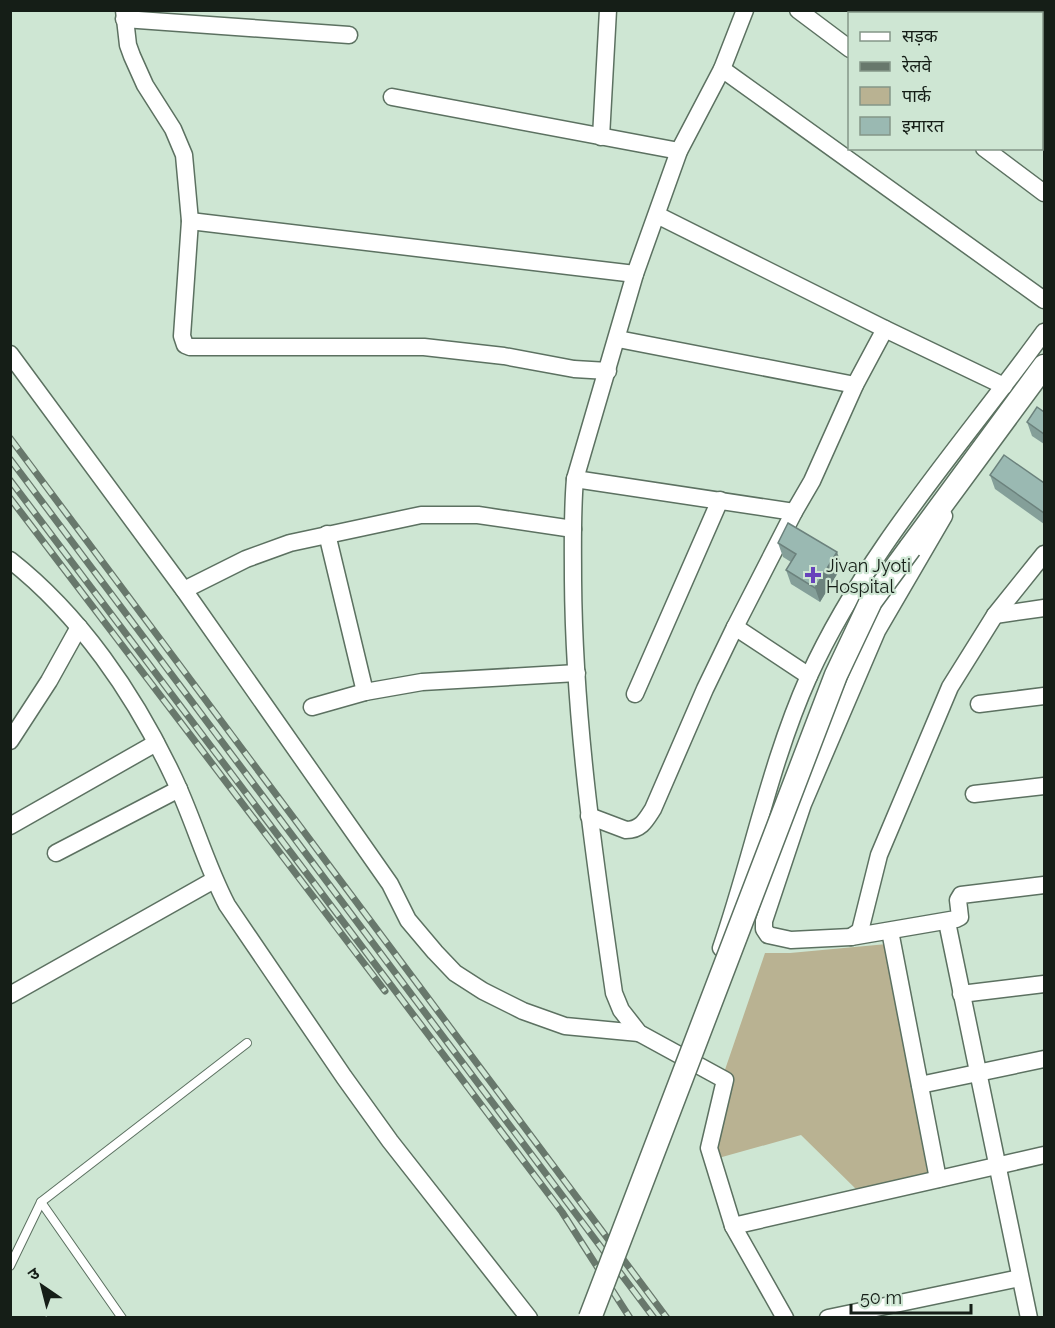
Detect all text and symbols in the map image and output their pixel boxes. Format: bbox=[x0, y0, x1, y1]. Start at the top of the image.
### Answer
legend bbox=[848, 12, 1043, 150]
text: सड़क bbox=[902, 25, 939, 46]
text: रेलवे bbox=[901, 55, 933, 76]
text: पार्क bbox=[902, 85, 932, 106]
text: इमारत bbox=[902, 115, 945, 136]
place label: Jivan Jyoti Hospital bbox=[826, 555, 911, 597]
marker: Jivan Jyoti Hospital bbox=[804, 566, 822, 584]
north arrow bbox=[12, 1256, 72, 1316]
text: उ bbox=[24, 1263, 43, 1285]
scale bar bbox=[851, 1277, 971, 1315]
text: 50 m bbox=[860, 1287, 902, 1308]

